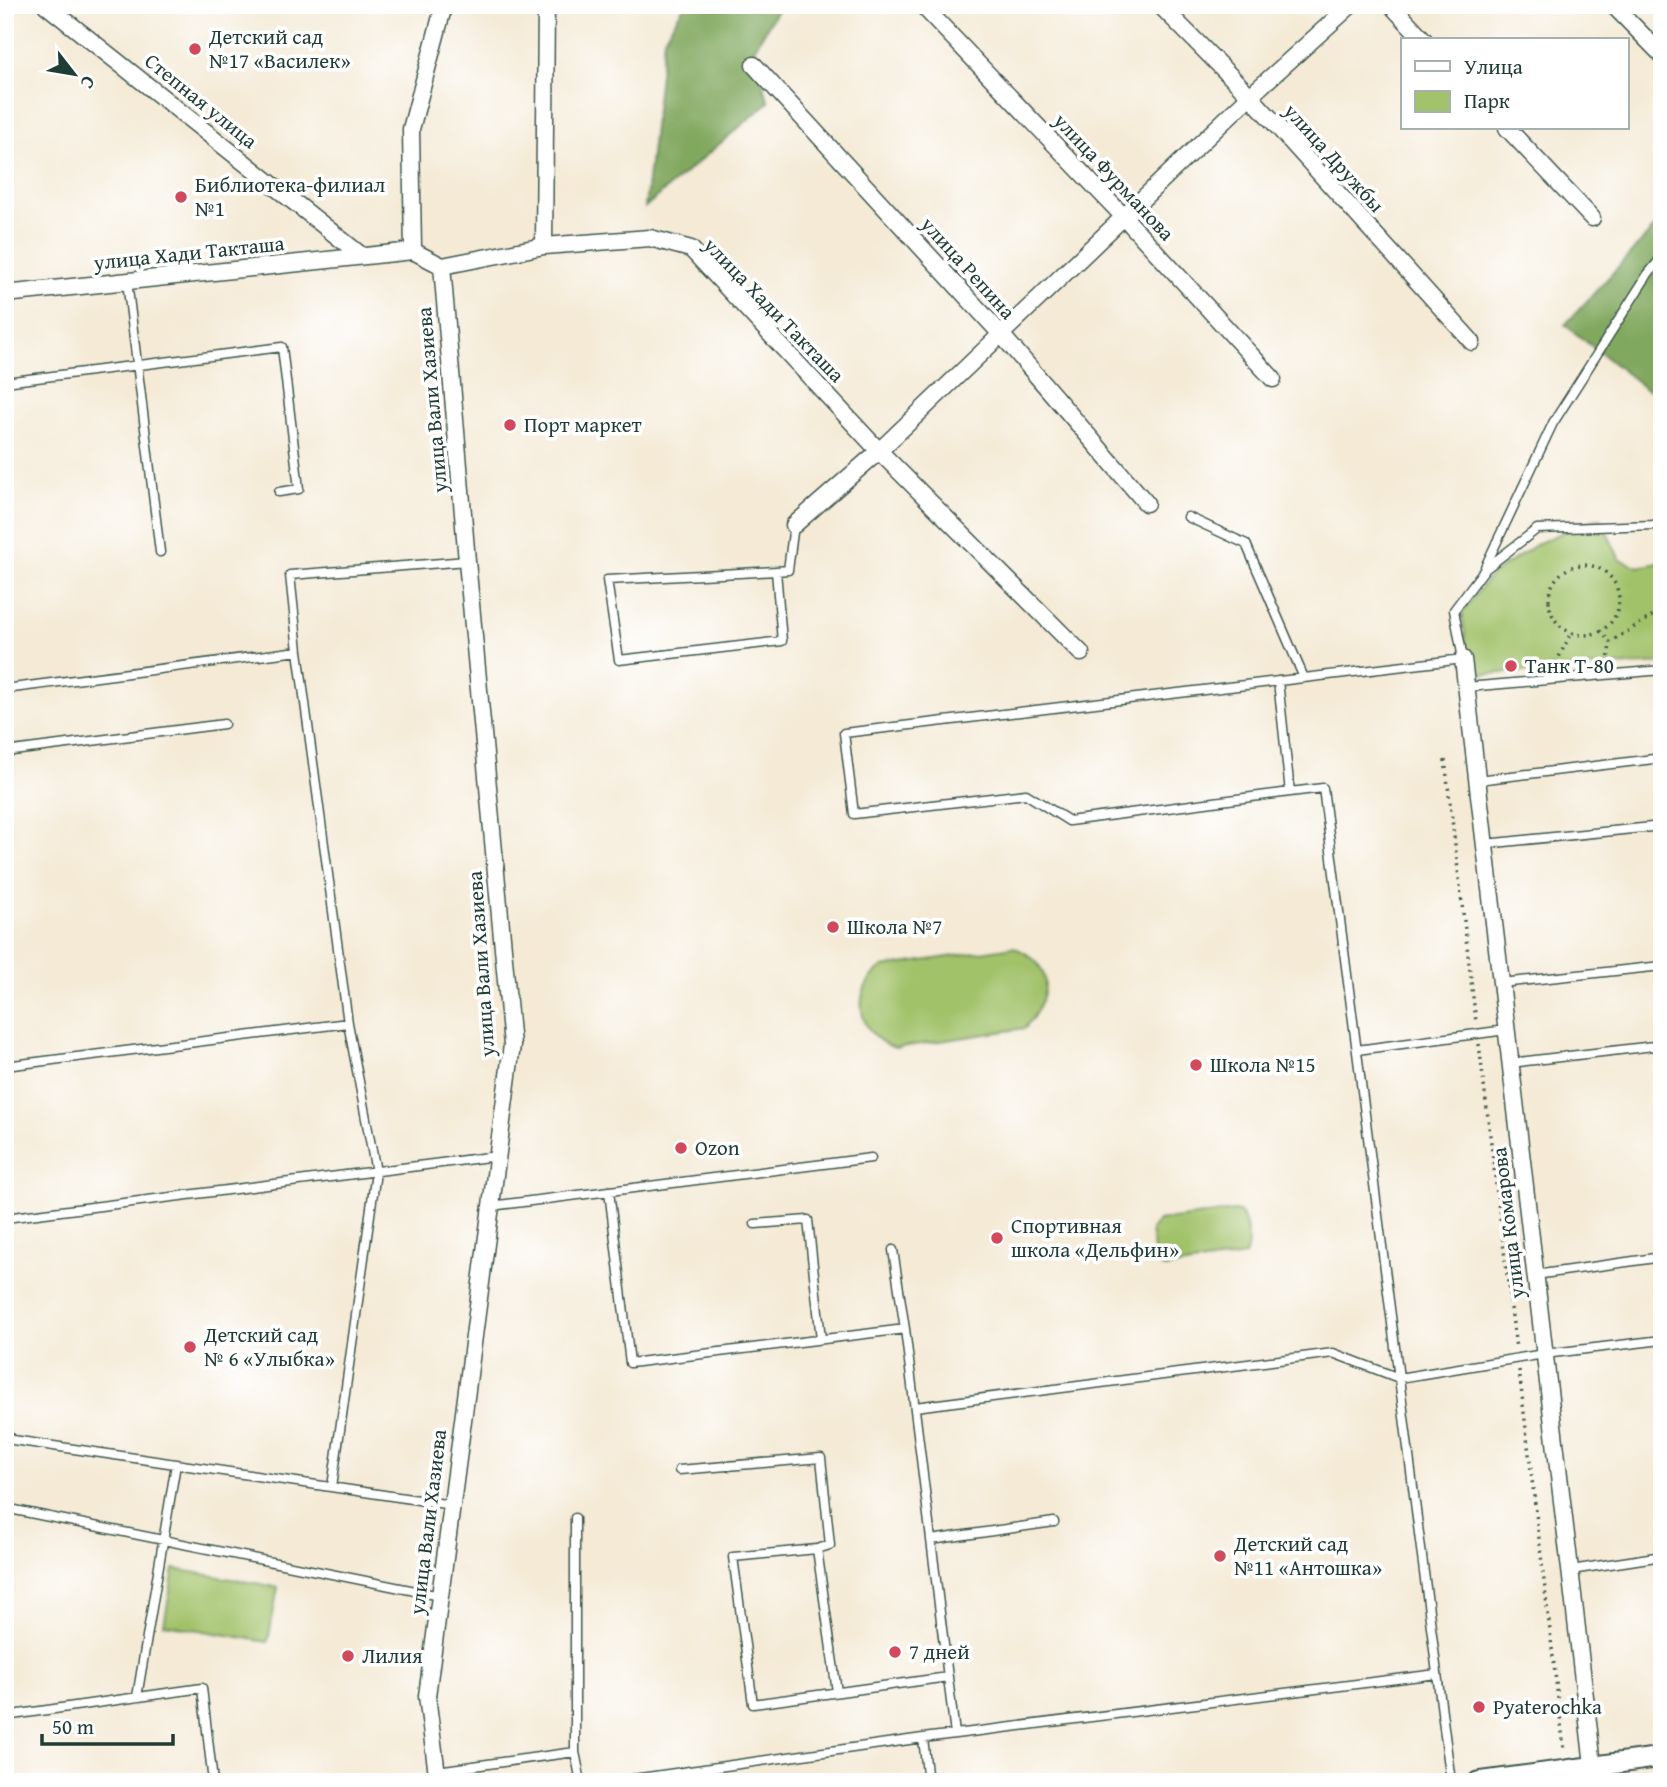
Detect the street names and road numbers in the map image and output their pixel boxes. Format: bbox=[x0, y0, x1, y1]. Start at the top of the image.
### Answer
street label: Степная улица bbox=[138, 45, 264, 156]
street label: улица Дружбы bbox=[1276, 95, 1392, 219]
street label: улица Фурманова bbox=[1046, 105, 1182, 248]
street label: улица Репина bbox=[913, 209, 1023, 326]
street label: улица Хади Такташа bbox=[91, 227, 286, 278]
street label: улица Хади Такташа bbox=[696, 229, 852, 389]
street label: улица Вали Хазиева bbox=[408, 306, 455, 495]
street label: улица Вали Хазиева bbox=[459, 870, 503, 1059]
street label: улица Комарова bbox=[1483, 1146, 1532, 1301]
street label: улица Вали Хазиева bbox=[401, 1427, 454, 1617]

